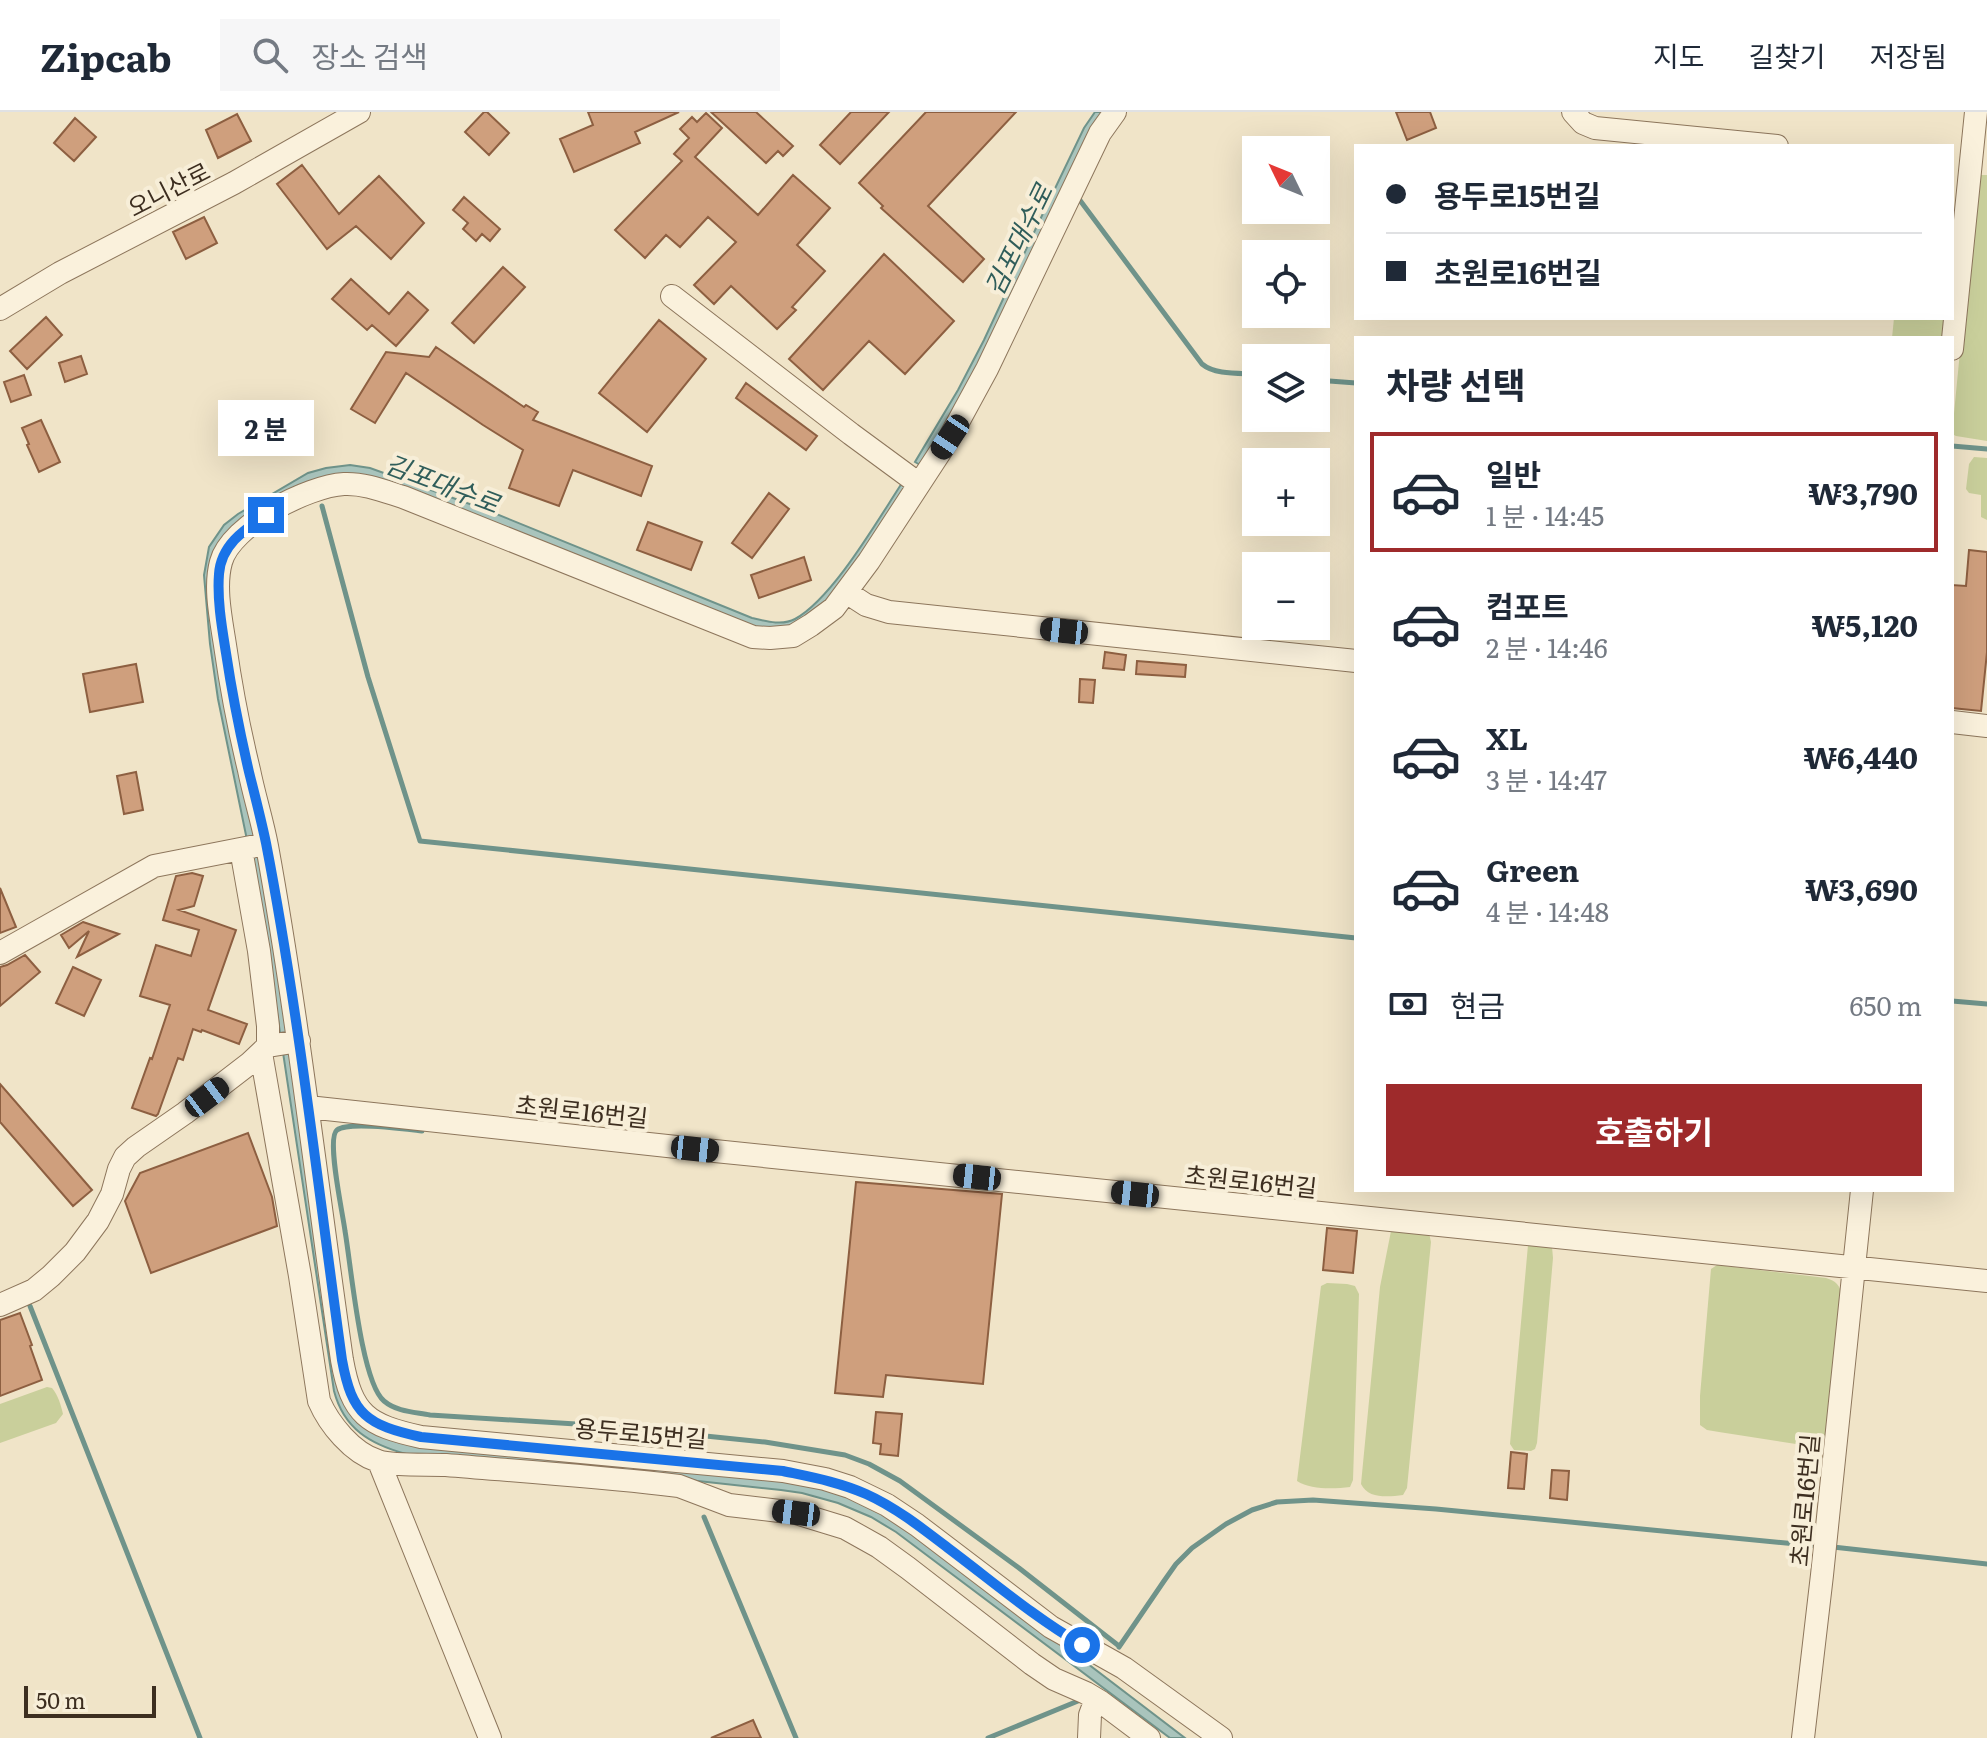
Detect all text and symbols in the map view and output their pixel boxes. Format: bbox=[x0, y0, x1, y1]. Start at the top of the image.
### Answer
search box bbox=[220, 19, 780, 91]
text: Zipcab bbox=[40, 27, 172, 84]
icon: search bbox=[248, 33, 292, 77]
text: 장소 검색 bbox=[312, 33, 428, 77]
text: 지도 bbox=[1653, 34, 1704, 76]
text: 길찾기 bbox=[1748, 34, 1826, 76]
text: 저장됨 bbox=[1870, 34, 1947, 76]
north arrow bbox=[1242, 136, 1330, 224]
map controls bbox=[1242, 136, 1330, 640]
street label: 오니산로 bbox=[121, 152, 215, 224]
text: 용두로15번길 bbox=[1434, 172, 1601, 216]
water label: 김포대수로 bbox=[973, 176, 1061, 301]
button: locate bbox=[1242, 240, 1330, 328]
text: 초원로16번길 bbox=[1434, 249, 1602, 293]
button: layers bbox=[1242, 344, 1330, 432]
text: 차량 선택 bbox=[1386, 357, 1526, 410]
callout: 2 분 bbox=[218, 399, 314, 455]
text: 2 분 bbox=[244, 408, 288, 447]
car bbox=[927, 410, 973, 464]
water label: 김포대수로 bbox=[380, 442, 507, 522]
button: + bbox=[1242, 448, 1330, 536]
text: 일반 bbox=[1486, 451, 1541, 495]
icon: car bbox=[1390, 456, 1462, 528]
text: ₩3,790 bbox=[1809, 470, 1918, 514]
text: 1 분 · 14:45 bbox=[1486, 495, 1604, 534]
route end bbox=[248, 497, 284, 533]
button: − bbox=[1242, 552, 1330, 640]
text: 컴포트 bbox=[1486, 583, 1569, 627]
icon: car bbox=[1390, 588, 1462, 660]
text: ₩5,120 bbox=[1812, 602, 1918, 646]
car bbox=[1039, 617, 1089, 645]
text: 2 분 · 14:46 bbox=[1486, 627, 1608, 666]
text: XL bbox=[1486, 715, 1528, 759]
icon: car bbox=[1390, 720, 1462, 792]
text: ₩6,440 bbox=[1804, 734, 1918, 778]
text: 3 분 · 14:47 bbox=[1486, 759, 1607, 798]
text: Green bbox=[1486, 847, 1579, 891]
icon: car bbox=[1390, 852, 1462, 924]
text: ₩3,690 bbox=[1805, 866, 1918, 910]
text: 4 분 · 14:48 bbox=[1486, 891, 1609, 930]
icon: cash bbox=[1386, 982, 1430, 1026]
text: 현금 bbox=[1450, 982, 1505, 1026]
text: 650 m bbox=[1849, 985, 1922, 1024]
car bbox=[181, 1073, 233, 1121]
button: 호출하기 bbox=[1386, 1084, 1922, 1176]
street label: 초원로16번길 bbox=[514, 1086, 650, 1134]
car bbox=[670, 1135, 720, 1163]
street label: 초원로16번길 bbox=[1183, 1156, 1319, 1204]
car bbox=[952, 1163, 1002, 1191]
car bbox=[1110, 1180, 1160, 1208]
street label: 용두로15번길 bbox=[574, 1409, 708, 1455]
street label: 초원로16번길 bbox=[1780, 1432, 1826, 1568]
car bbox=[771, 1498, 821, 1528]
route start bbox=[1064, 1627, 1100, 1663]
scale bar bbox=[24, 1682, 156, 1718]
text: 50 m bbox=[36, 1683, 86, 1716]

